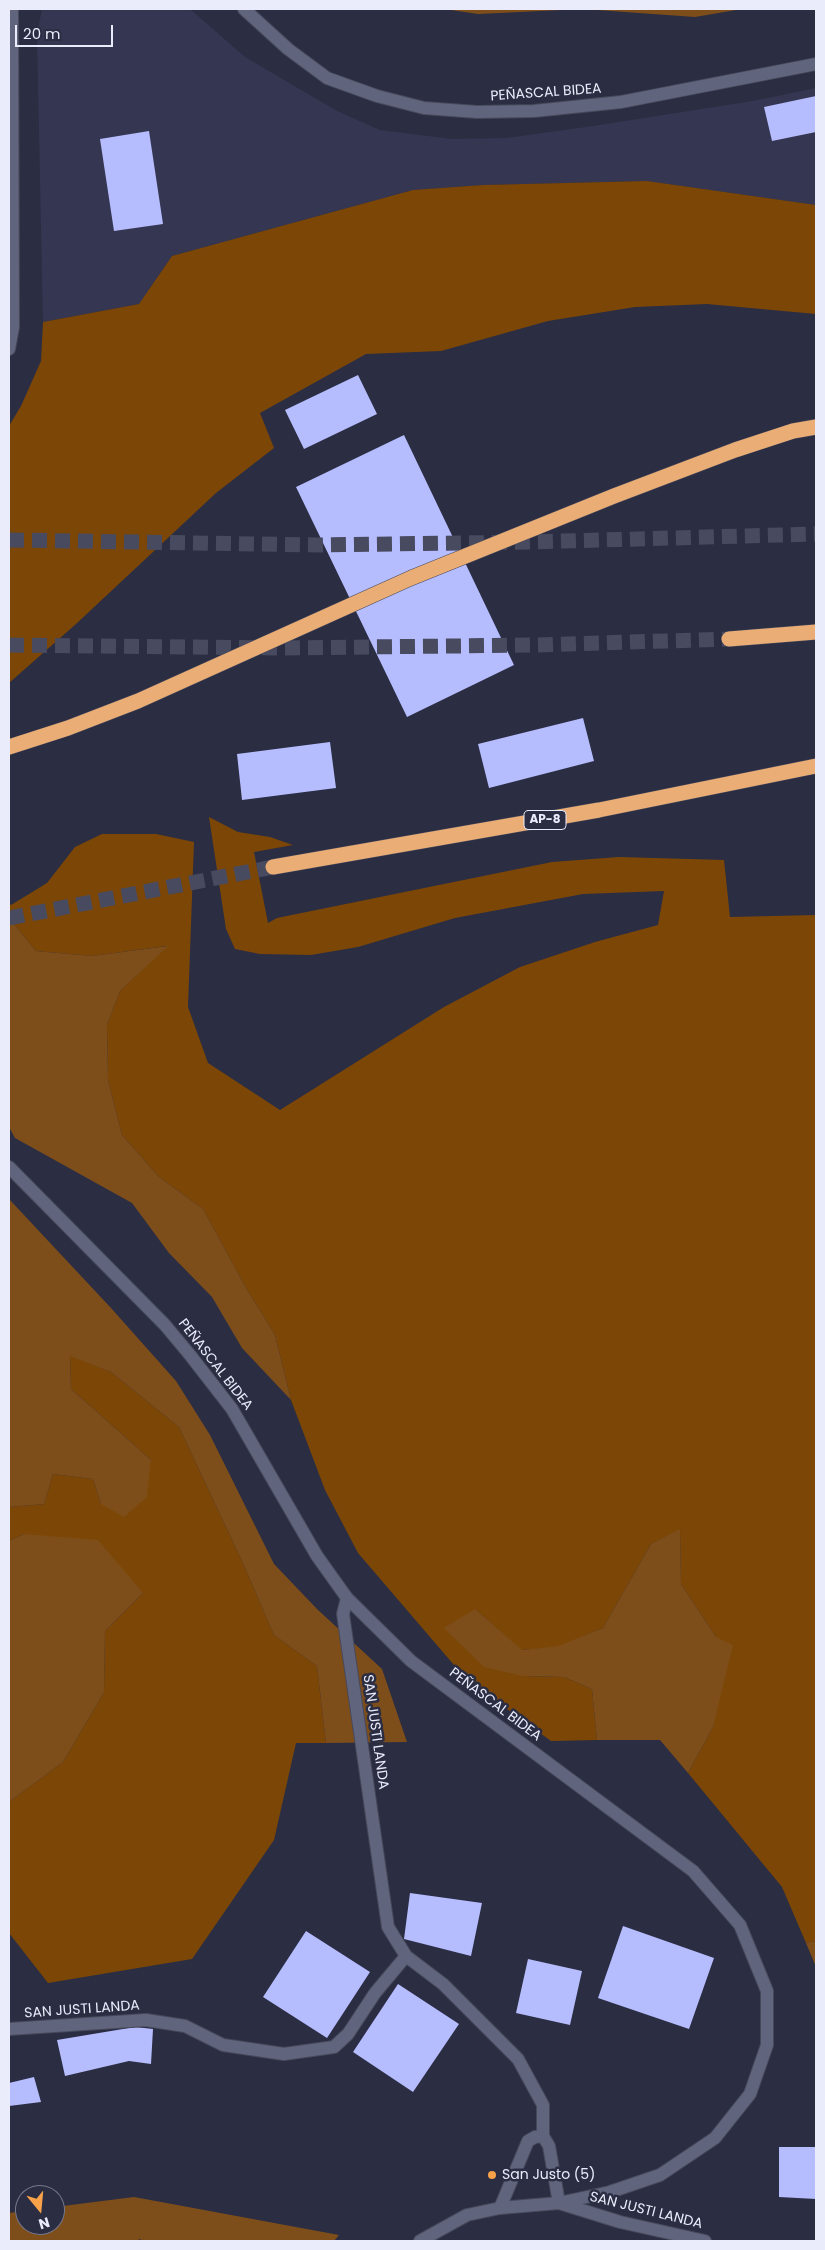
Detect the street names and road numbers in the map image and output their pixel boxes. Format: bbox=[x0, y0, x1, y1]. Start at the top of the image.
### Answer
street label: PEÑASCAL BIDEA bbox=[490, 81, 602, 105]
road number: AP-8 bbox=[524, 810, 566, 830]
street label: PEÑASCAL BIDEA bbox=[174, 1316, 256, 1414]
street label: PEÑASCAL BIDEA bbox=[445, 1665, 545, 1745]
street label: SAN JUSTI LANDA bbox=[359, 1674, 391, 1790]
street label: SAN JUSTI LANDA bbox=[24, 1998, 140, 2022]
street label: SAN JUSTI LANDA bbox=[588, 2189, 704, 2233]

